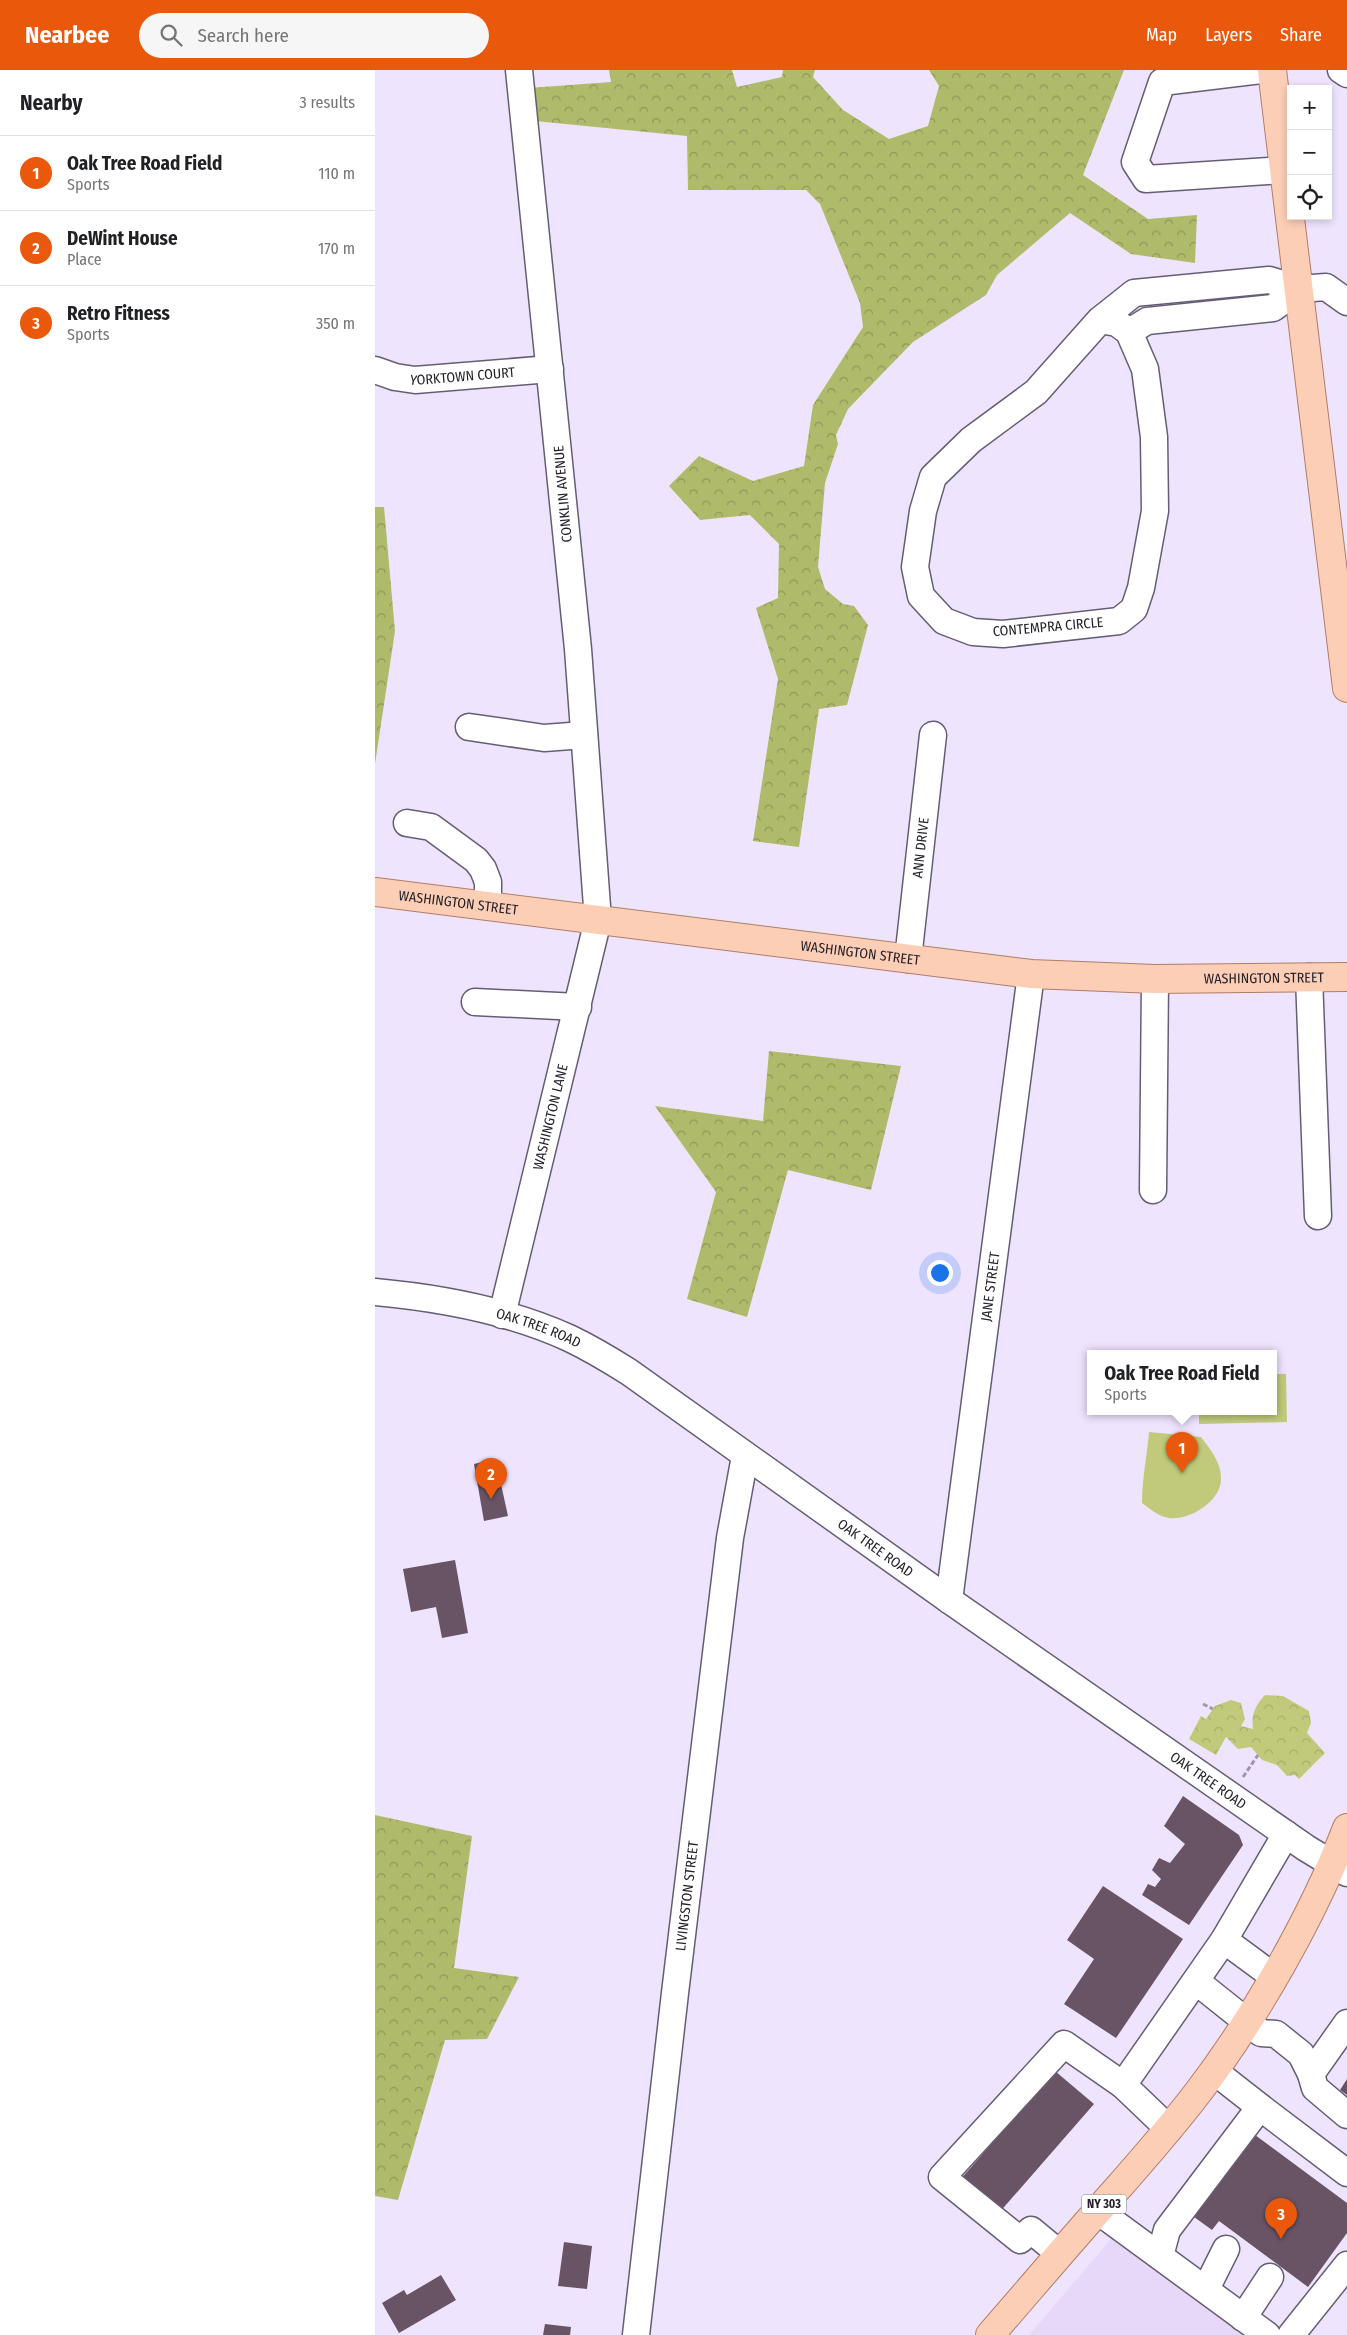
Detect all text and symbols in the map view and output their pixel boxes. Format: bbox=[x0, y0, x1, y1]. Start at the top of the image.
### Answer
search box bbox=[139, 13, 489, 58]
text: Nearbee bbox=[25, 21, 109, 49]
icon: search bbox=[157, 21, 185, 49]
text: Search here bbox=[197, 24, 289, 47]
text: Map bbox=[1146, 24, 1177, 46]
text: Layers bbox=[1205, 24, 1252, 46]
text: Share bbox=[1280, 24, 1322, 46]
map controls bbox=[1287, 85, 1332, 220]
button: + bbox=[1287, 85, 1332, 130]
text: Nearby bbox=[20, 90, 82, 116]
text: 3 results bbox=[299, 93, 355, 112]
button: − bbox=[1287, 130, 1332, 175]
text: Oak Tree Road Field bbox=[67, 152, 222, 175]
text: 1 bbox=[33, 164, 39, 183]
text: 110 m bbox=[318, 164, 355, 183]
text: Sports bbox=[67, 175, 110, 194]
button: locate bbox=[1287, 175, 1332, 220]
text: DeWint House bbox=[67, 227, 178, 250]
text: 2 bbox=[32, 239, 40, 258]
text: 170 m bbox=[318, 239, 355, 258]
text: Place bbox=[67, 250, 102, 269]
text: Retro Fitness bbox=[67, 302, 170, 325]
text: 3 bbox=[32, 314, 40, 333]
text: 350 m bbox=[316, 314, 355, 333]
text: Sports bbox=[67, 325, 110, 344]
street label: YORKTOWN COURT bbox=[409, 363, 516, 389]
street label: CONKLIN AVENUE bbox=[550, 444, 576, 543]
street label: CONTEMPRA CIRCLE bbox=[992, 614, 1104, 640]
street label: ANN DRIVE bbox=[909, 816, 932, 879]
street label: WASHINGTON STREET bbox=[398, 887, 520, 918]
street label: WASHINGTON STREET bbox=[800, 937, 921, 969]
street label: WASHINGTON STREET bbox=[1204, 969, 1325, 987]
street label: WASHINGTON LANE bbox=[529, 1062, 571, 1171]
street label: JANE STREET bbox=[977, 1250, 1003, 1322]
your location bbox=[927, 1260, 953, 1286]
street label: OAK TREE ROAD bbox=[494, 1304, 584, 1351]
popup bbox=[1087, 1350, 1277, 1415]
text: Oak Tree Road Field bbox=[1104, 1362, 1260, 1385]
text: Sports bbox=[1104, 1385, 1147, 1404]
pin: 1 bbox=[1166, 1432, 1198, 1473]
pin: 2 bbox=[475, 1458, 507, 1499]
street label: OAK TREE ROAD bbox=[834, 1515, 917, 1580]
street label: OAK TREE ROAD bbox=[1167, 1748, 1250, 1813]
street label: LIVINGSTON STREET bbox=[672, 1839, 702, 1952]
road number: NY 303 bbox=[1081, 2194, 1127, 2214]
pin: 3 bbox=[1265, 2198, 1297, 2239]

